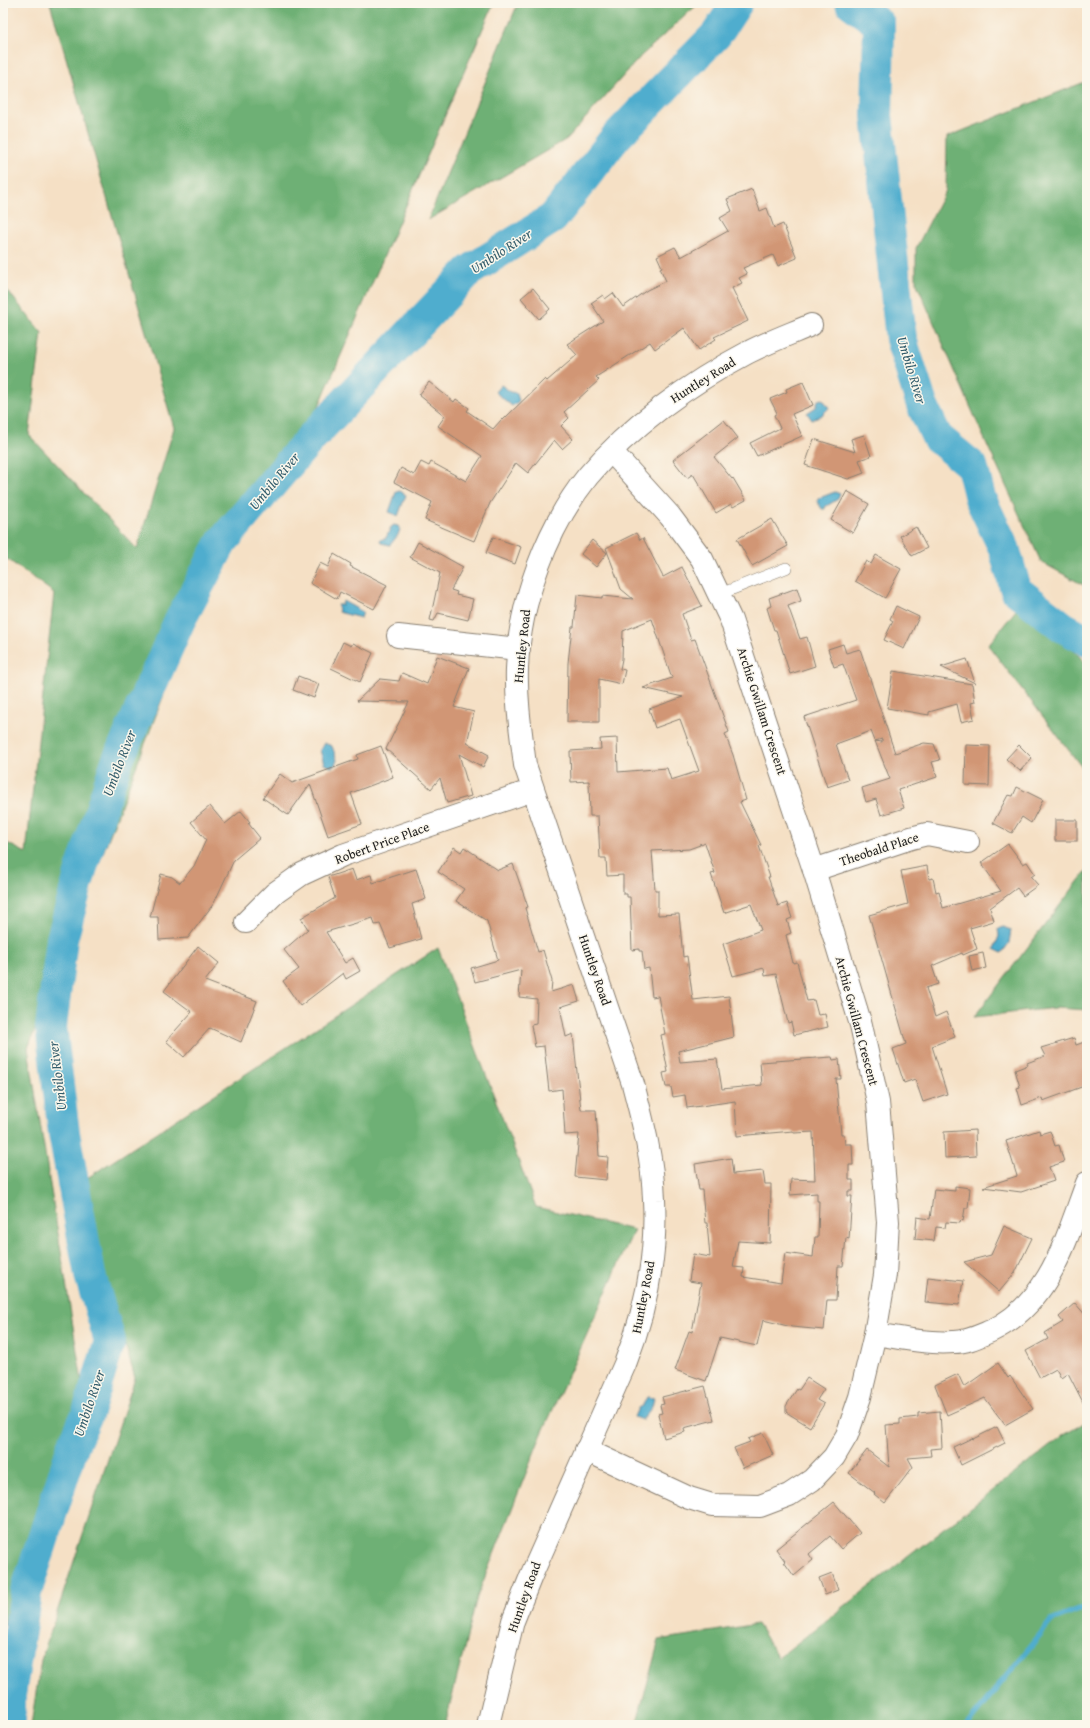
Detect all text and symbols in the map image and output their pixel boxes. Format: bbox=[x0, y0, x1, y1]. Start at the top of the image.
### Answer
water label: Umbilo River bbox=[466, 223, 536, 278]
water label: Umbilo River bbox=[892, 334, 932, 407]
street label: Huntley Road bbox=[667, 352, 739, 408]
water label: Umbilo River bbox=[244, 447, 305, 514]
street label: Huntley Road bbox=[509, 608, 535, 684]
street label: Archie Gwillam Crescent bbox=[732, 645, 792, 778]
water label: Umbilo River bbox=[97, 726, 141, 799]
street label: Robert Price Place bbox=[332, 817, 432, 869]
street label: Theobald Place bbox=[837, 827, 921, 871]
street label: Huntley Road bbox=[574, 932, 616, 1008]
street label: Archie Gwillam Crescent bbox=[831, 954, 884, 1088]
water label: Umbilo River bbox=[43, 1040, 71, 1112]
street label: Huntley Road bbox=[627, 1259, 659, 1335]
water label: Umbilo River bbox=[68, 1366, 110, 1439]
street label: Huntley Road bbox=[502, 1559, 546, 1635]

